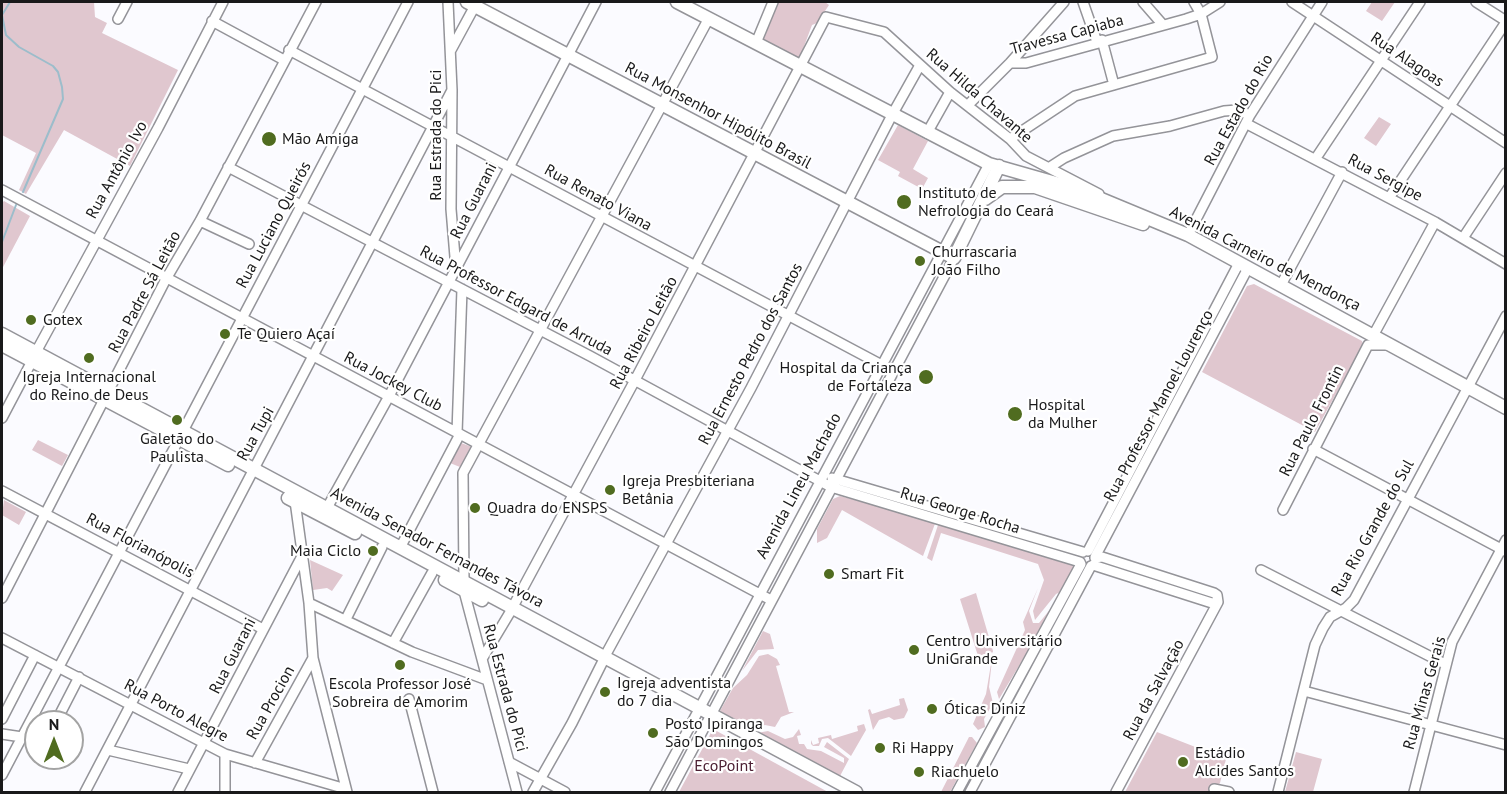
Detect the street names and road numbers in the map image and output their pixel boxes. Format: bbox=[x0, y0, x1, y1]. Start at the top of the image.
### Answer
street label: Travessa Capiaba bbox=[1008, 11, 1126, 59]
street label: Rua Alagoas bbox=[1367, 29, 1447, 91]
street label: Rua Hilda Chavante bbox=[922, 45, 1036, 147]
street label: Rua Estado do Rio bbox=[1201, 51, 1277, 169]
street label: Rua Monsenhor Hipólito Brasil bbox=[621, 59, 815, 173]
street label: Rua Estrada do Pici bbox=[426, 69, 446, 201]
street label: Rua Antônio Ivo bbox=[82, 118, 152, 222]
street label: Rua Sergipe bbox=[1344, 150, 1426, 206]
street label: Rua Luciano Queirós bbox=[233, 158, 315, 292]
street label: Rua Guarani bbox=[447, 160, 501, 242]
street label: Rua Renato Viana bbox=[541, 161, 655, 235]
street label: Avenida Carneiro de Mendonça bbox=[1166, 202, 1364, 316]
street label: Rua Padre Sá Leitão bbox=[105, 228, 185, 356]
street label: Rua Professor Edgard de Arruda bbox=[416, 242, 616, 360]
street label: Rua Ernesto Pedro dos Santos bbox=[695, 260, 807, 448]
street label: Rua Ribeiro Leitão bbox=[606, 273, 682, 393]
street label: Rua Professor Manoel Lourenço bbox=[1100, 307, 1218, 505]
street label: Rua Jockey Club bbox=[341, 348, 445, 416]
street label: Rua Paulo Frontin bbox=[1276, 362, 1348, 480]
street label: Rua Tupi bbox=[233, 404, 279, 464]
street label: Avenida Lineu Machado bbox=[752, 410, 846, 562]
street label: Rua Rio Grande do Sul bbox=[1328, 456, 1418, 600]
street label: Avenida Senador Fernandes Távora bbox=[327, 484, 547, 612]
street label: Rua George Rocha bbox=[898, 484, 1022, 538]
street label: Rua Florianópolis bbox=[83, 509, 197, 583]
street label: Rua Guarani bbox=[206, 615, 260, 697]
street label: Rua Estrada do Pici bbox=[479, 622, 531, 754]
street label: Rua Minas Gerais bbox=[1400, 634, 1450, 752]
street label: Rua da Salvação bbox=[1119, 636, 1189, 744]
street label: Rua Procion bbox=[243, 663, 299, 743]
street label: Rua Porto Alegre bbox=[121, 675, 231, 747]

